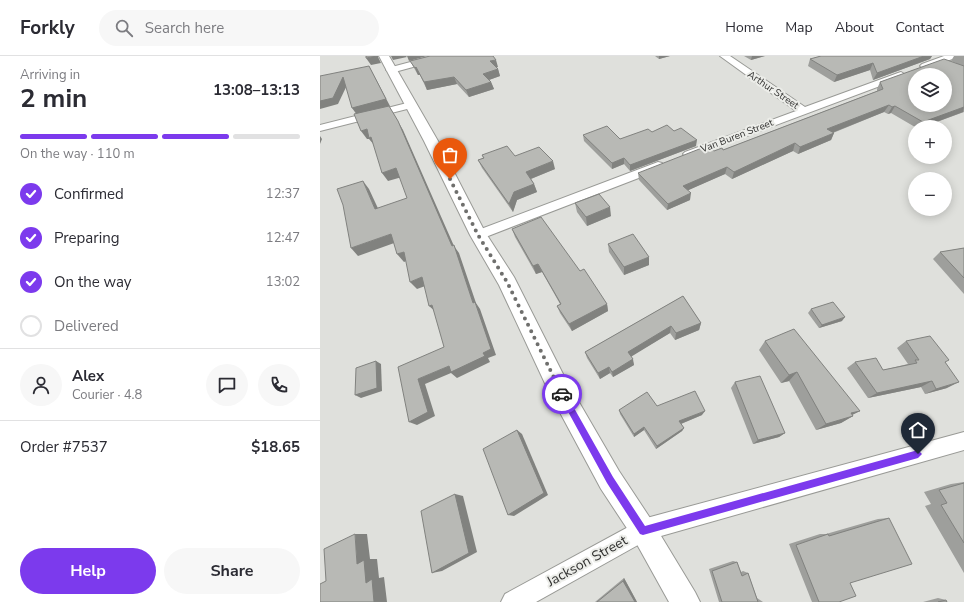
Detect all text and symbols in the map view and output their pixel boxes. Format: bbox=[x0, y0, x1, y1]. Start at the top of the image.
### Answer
search box bbox=[99, 10, 379, 46]
text: Forkly bbox=[20, 15, 75, 41]
icon: search bbox=[113, 17, 135, 39]
text: Search here bbox=[145, 18, 224, 38]
text: Home bbox=[725, 18, 763, 37]
text: Map bbox=[785, 18, 813, 37]
text: About bbox=[835, 18, 874, 37]
text: Contact bbox=[896, 18, 944, 37]
text: Arriving in bbox=[20, 66, 80, 84]
street label: Arthur Street bbox=[744, 68, 802, 113]
map controls bbox=[908, 68, 952, 216]
button: layers bbox=[908, 68, 952, 112]
text: 13:08–13:13 bbox=[213, 80, 300, 100]
text: 2 min bbox=[20, 81, 87, 116]
street label: Van Buren Street bbox=[698, 116, 776, 157]
button: + bbox=[908, 120, 952, 164]
pin bbox=[433, 138, 467, 179]
icon: bag bbox=[439, 144, 461, 166]
text: On the way · 110 m bbox=[20, 145, 135, 163]
button: − bbox=[908, 172, 952, 216]
icon: check bbox=[20, 183, 42, 205]
text: Confirmed bbox=[54, 184, 124, 204]
text: 12:37 bbox=[266, 185, 300, 203]
icon: check bbox=[20, 227, 42, 249]
text: Preparing bbox=[54, 228, 119, 248]
text: 12:47 bbox=[266, 229, 300, 247]
icon: check bbox=[20, 271, 42, 293]
text: On the way bbox=[54, 272, 132, 292]
text: 13:02 bbox=[266, 273, 300, 291]
text: Delivered bbox=[54, 316, 119, 336]
button: person bbox=[20, 364, 62, 406]
button: chat bbox=[206, 364, 248, 406]
button: phone bbox=[258, 364, 300, 406]
text: Alex bbox=[72, 366, 104, 386]
courier bbox=[542, 374, 582, 414]
icon: car bbox=[551, 383, 573, 405]
text: Courier · 4.8 bbox=[72, 386, 142, 404]
pin bbox=[901, 413, 935, 454]
icon: home bbox=[907, 419, 929, 441]
text: Order #7537 bbox=[20, 437, 108, 457]
text: $18.65 bbox=[251, 437, 300, 457]
street label: Jackson Street bbox=[542, 531, 631, 592]
button: Help bbox=[20, 548, 156, 594]
button: Share bbox=[164, 548, 300, 594]

